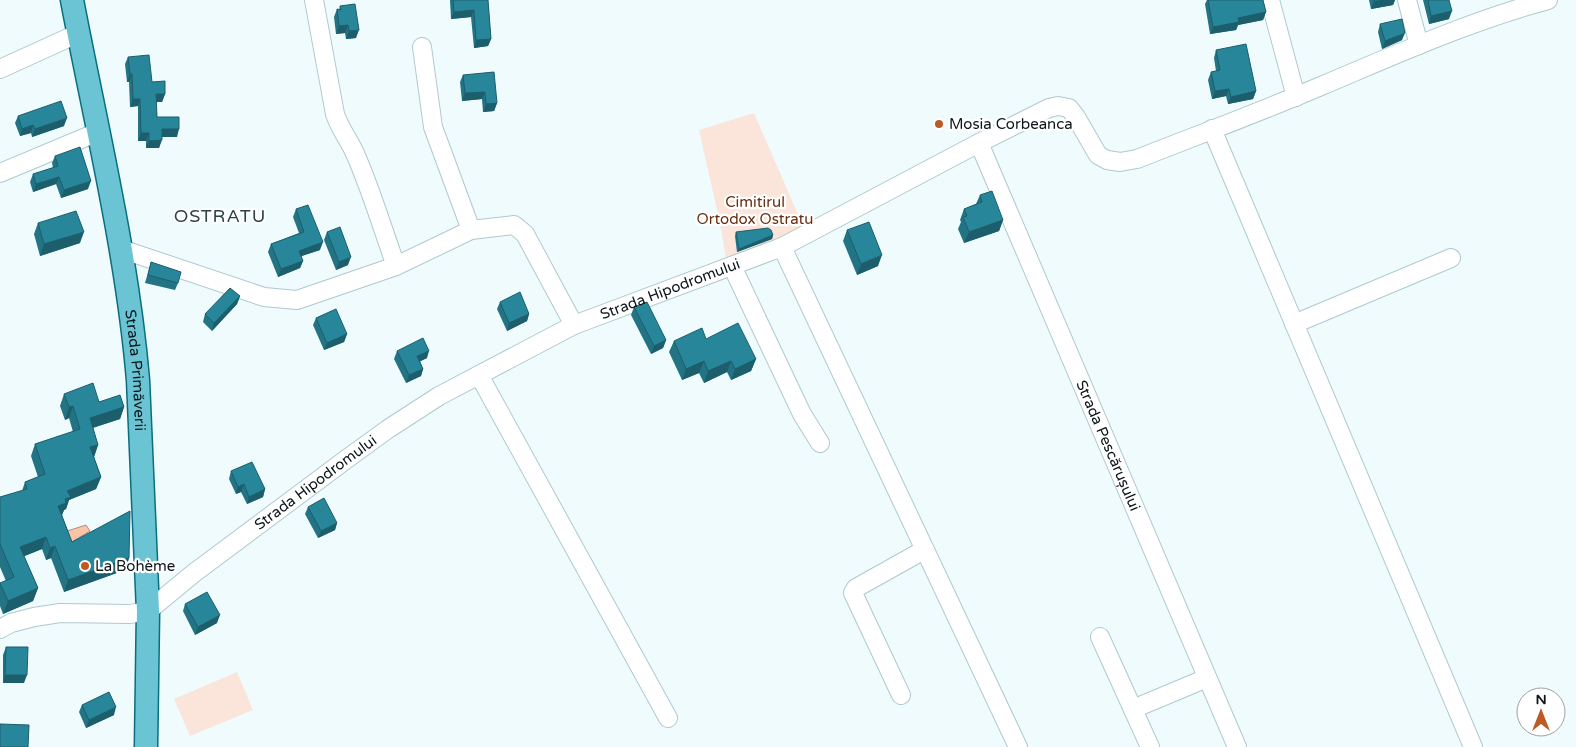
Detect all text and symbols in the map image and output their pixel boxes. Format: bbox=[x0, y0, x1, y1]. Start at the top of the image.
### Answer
place label: Mosia Corbeanca bbox=[949, 115, 1073, 133]
marker: Mosia Corbeanca bbox=[933, 118, 945, 130]
park label: Cimitirul Ortodox Ostratu bbox=[697, 193, 813, 228]
district label: OSTRATU bbox=[174, 205, 266, 227]
street label: Strada Hipodromului bbox=[598, 255, 742, 323]
street label: Strada Primăverii bbox=[121, 308, 149, 431]
street label: Strada Pescărușului bbox=[1072, 377, 1144, 514]
street label: Strada Hipodromului bbox=[251, 431, 380, 534]
place label: La Bohème bbox=[95, 557, 175, 575]
marker: La Bohème bbox=[79, 560, 91, 572]
north arrow bbox=[1516, 687, 1566, 737]
text: N bbox=[1535, 691, 1547, 708]

